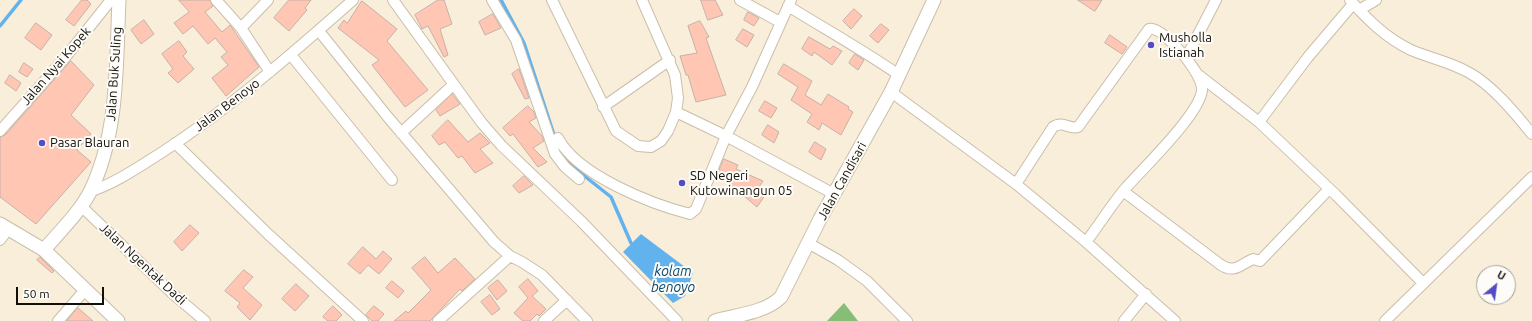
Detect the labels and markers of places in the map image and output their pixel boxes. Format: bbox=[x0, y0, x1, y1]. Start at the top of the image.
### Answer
place label: Musholla Istianah bbox=[1159, 30, 1212, 61]
marker: Musholla Istianah bbox=[1146, 40, 1156, 50]
place label: Pasar Blauran bbox=[50, 135, 129, 151]
marker: Pasar Blauran bbox=[37, 138, 47, 148]
place label: SD Negeri Kutowinangun 05 bbox=[690, 168, 793, 199]
marker: SD Negeri Kutowinangun 05 bbox=[677, 178, 687, 188]

